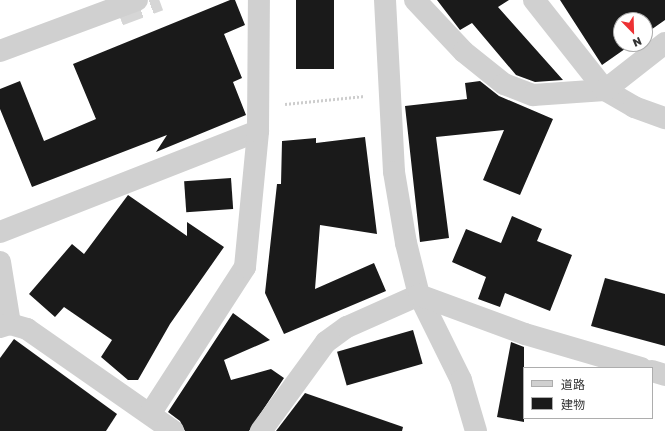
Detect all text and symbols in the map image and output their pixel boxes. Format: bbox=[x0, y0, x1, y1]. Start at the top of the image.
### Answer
north arrow bbox=[613, 12, 653, 52]
text: N bbox=[631, 35, 644, 50]
legend bbox=[523, 367, 653, 419]
text: 道路 bbox=[561, 377, 585, 392]
text: 建物 bbox=[561, 397, 585, 412]

